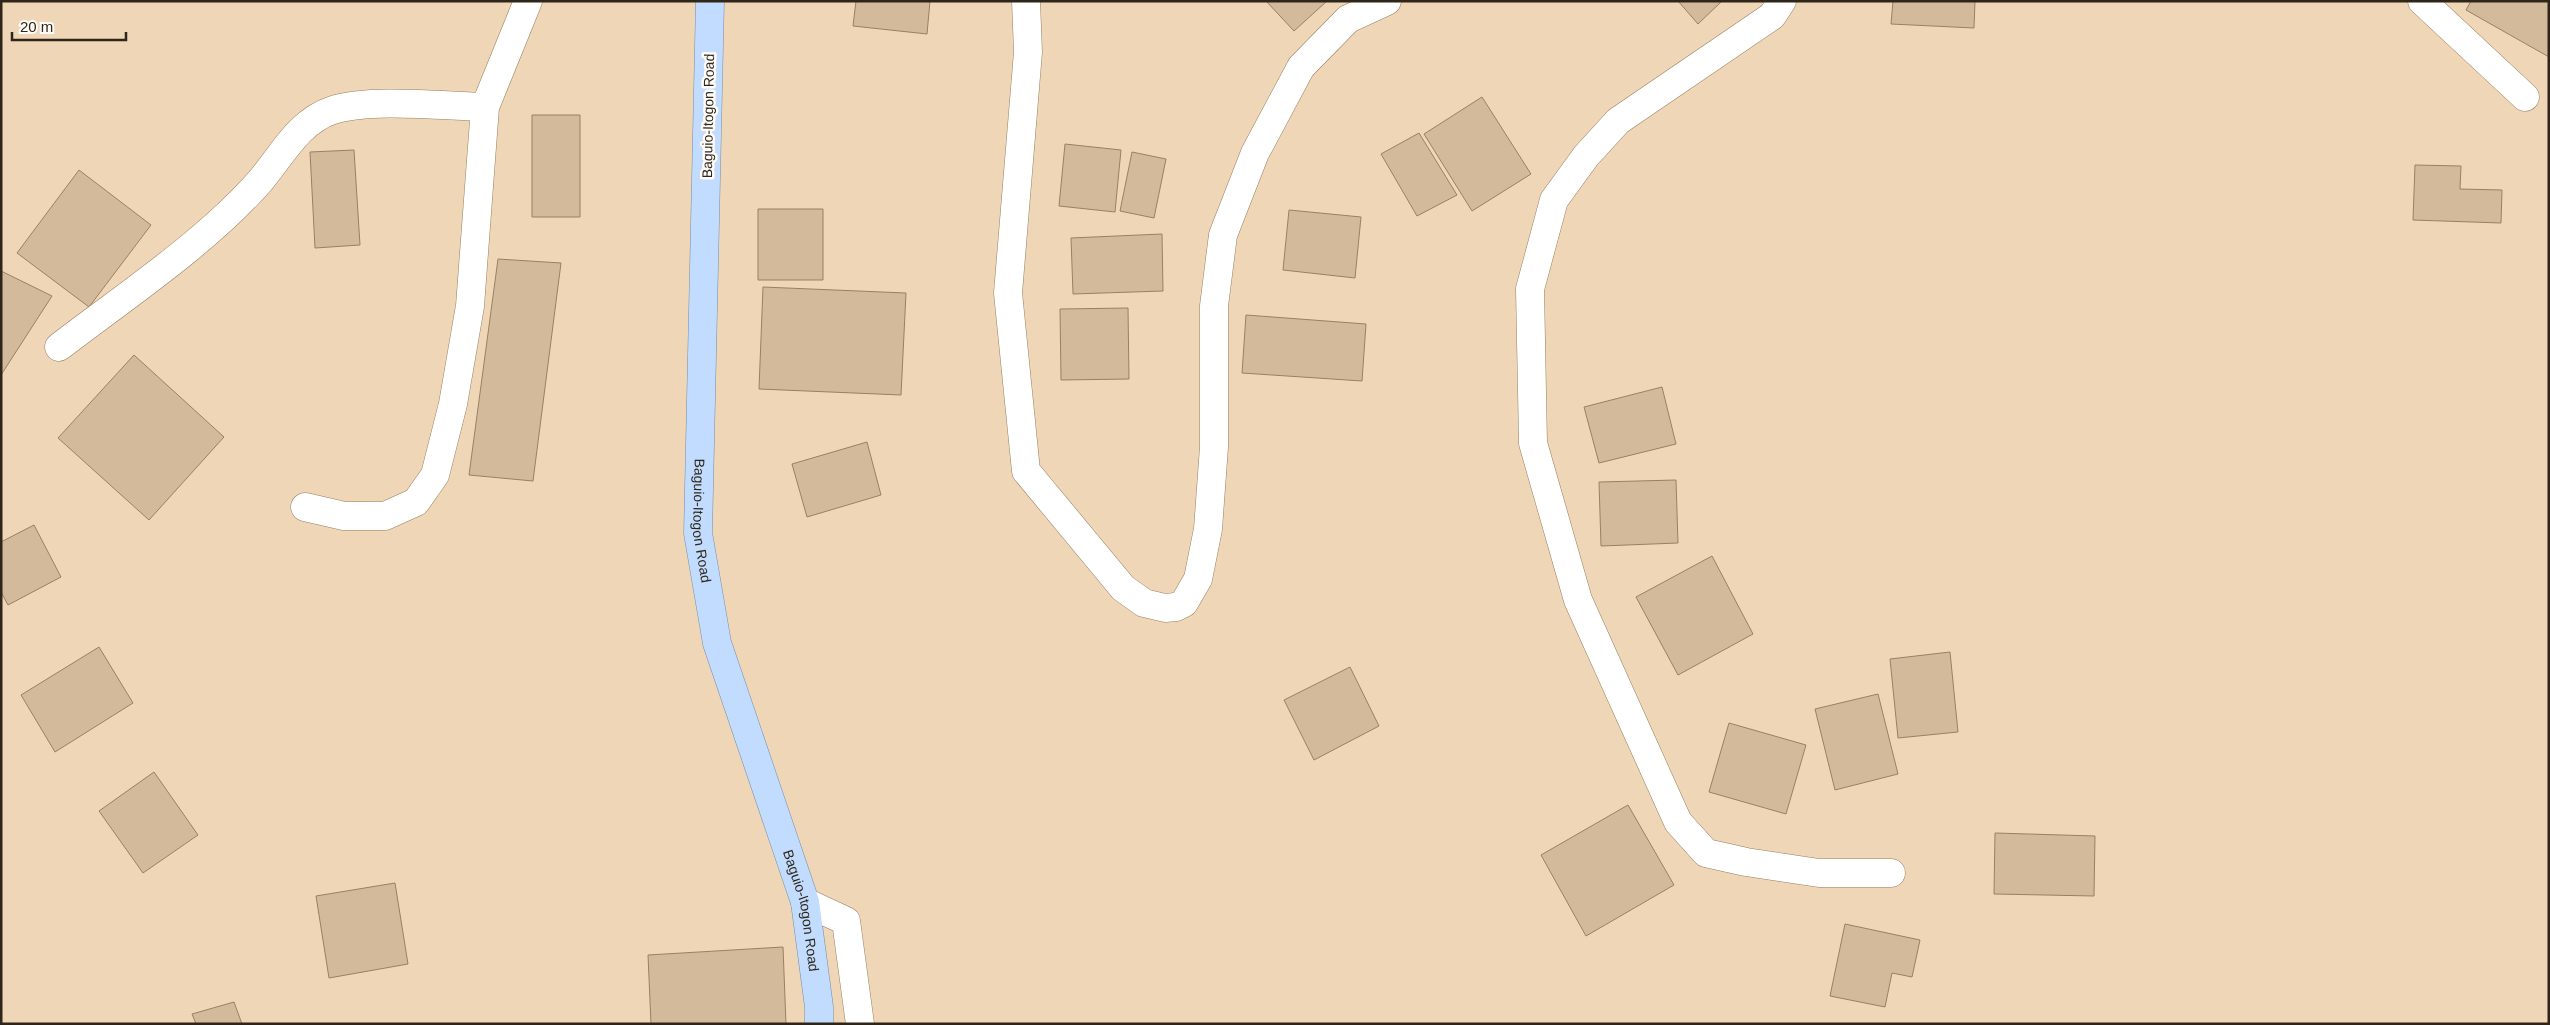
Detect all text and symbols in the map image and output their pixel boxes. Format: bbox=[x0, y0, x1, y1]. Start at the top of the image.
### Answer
scale bar bbox=[12, 10, 126, 42]
text: 20 m bbox=[20, 18, 53, 35]
street label: Baguio-Itogon Road bbox=[699, 54, 717, 178]
street label: Baguio-Itogon Road bbox=[690, 458, 714, 584]
street label: Baguio-Itogon Road bbox=[780, 848, 822, 972]

